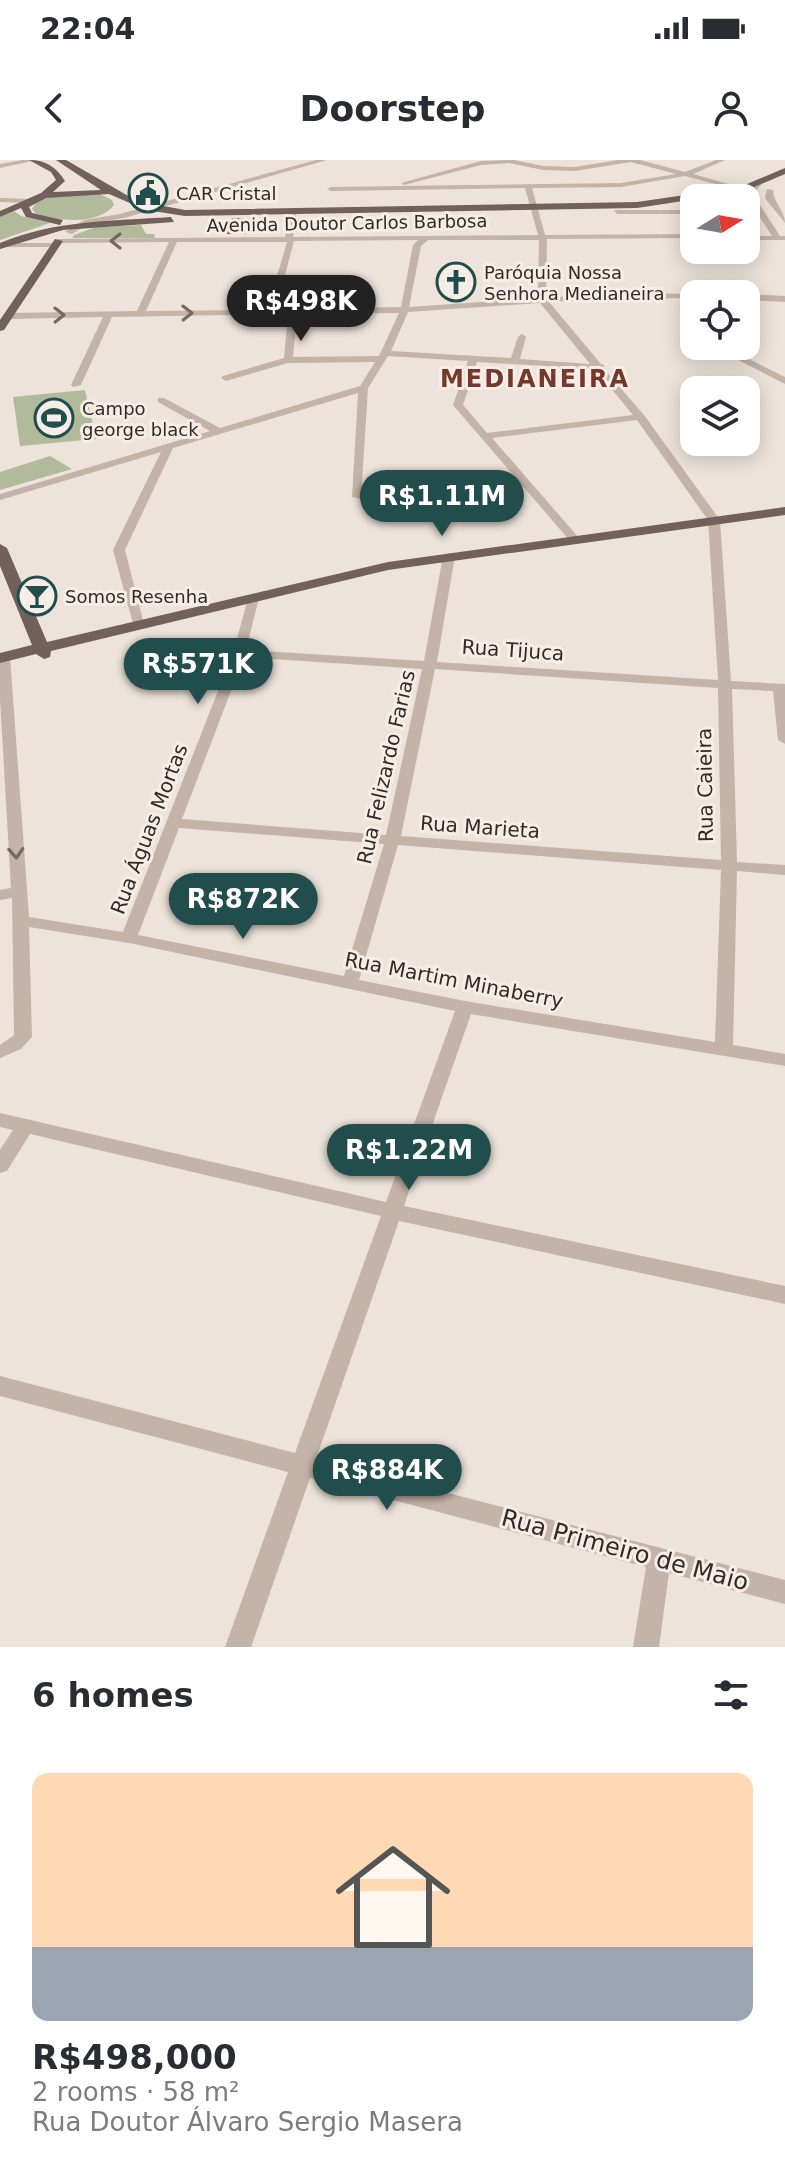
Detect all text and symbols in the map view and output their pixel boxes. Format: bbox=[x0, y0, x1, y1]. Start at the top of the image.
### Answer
text: 22:04 bbox=[40, 11, 136, 46]
icon: back bbox=[32, 86, 76, 130]
icon: person bbox=[709, 86, 753, 130]
text: Doorstep bbox=[300, 88, 485, 129]
public building icon: CAR Cristal bbox=[127, 172, 169, 214]
place label: CAR Cristal bbox=[176, 183, 277, 204]
north arrow bbox=[680, 184, 760, 264]
map controls bbox=[680, 184, 760, 456]
street label: Avenida Doutor Carlos Barbosa bbox=[206, 210, 488, 236]
one-way arrow bbox=[109, 232, 122, 250]
church icon: Paróquia Nossa Senhora Medianeira bbox=[435, 261, 477, 303]
place label: Paróquia Nossa Senhora Medianeira bbox=[484, 262, 664, 304]
pin: R$498K bbox=[236, 275, 366, 343]
button: locate bbox=[680, 280, 760, 360]
text: R$498K bbox=[245, 286, 357, 316]
one-way arrow bbox=[181, 304, 194, 322]
one-way arrow bbox=[53, 306, 66, 324]
district label: MEDIANEIRA bbox=[440, 365, 630, 393]
button: layers bbox=[680, 376, 760, 456]
sports icon: Campo george black bbox=[33, 397, 75, 439]
place label: Campo george black bbox=[82, 398, 199, 440]
pin: R$1.11M bbox=[368, 470, 516, 538]
text: R$1.11M bbox=[378, 481, 506, 511]
bar icon: Somos Resenha bbox=[16, 575, 58, 617]
place label: Somos Resenha bbox=[65, 586, 208, 607]
street label: Rua Tijuca bbox=[461, 634, 565, 666]
pin: R$571K bbox=[133, 638, 263, 706]
text: R$571K bbox=[142, 649, 254, 679]
street label: Rua Felizardo Farias bbox=[352, 668, 420, 866]
street label: Rua Caieira bbox=[692, 728, 718, 842]
street label: Rua Águas Mortas bbox=[105, 740, 193, 918]
street label: Rua Marieta bbox=[419, 811, 541, 843]
one-way arrow bbox=[7, 847, 24, 860]
pin: R$872K bbox=[178, 873, 308, 941]
text: R$872K bbox=[187, 884, 299, 914]
street label: Rua Martim Minaberry bbox=[343, 947, 565, 1013]
pin: R$1.22M bbox=[335, 1124, 483, 1192]
text: R$1.22M bbox=[345, 1135, 473, 1165]
pin: R$884K bbox=[322, 1444, 452, 1512]
text: R$884K bbox=[331, 1455, 443, 1485]
street label: Rua Primeiro de Maio bbox=[498, 1504, 752, 1596]
icon: filters bbox=[709, 1673, 753, 1717]
text: 6 homes bbox=[32, 1675, 194, 1715]
icon: home bbox=[321, 1825, 465, 1969]
text: R$498,000 bbox=[32, 2037, 237, 2077]
text: 2 rooms · 58 m² bbox=[32, 2077, 240, 2107]
text: Rua Doutor Álvaro Sergio Masera bbox=[32, 2107, 463, 2137]

